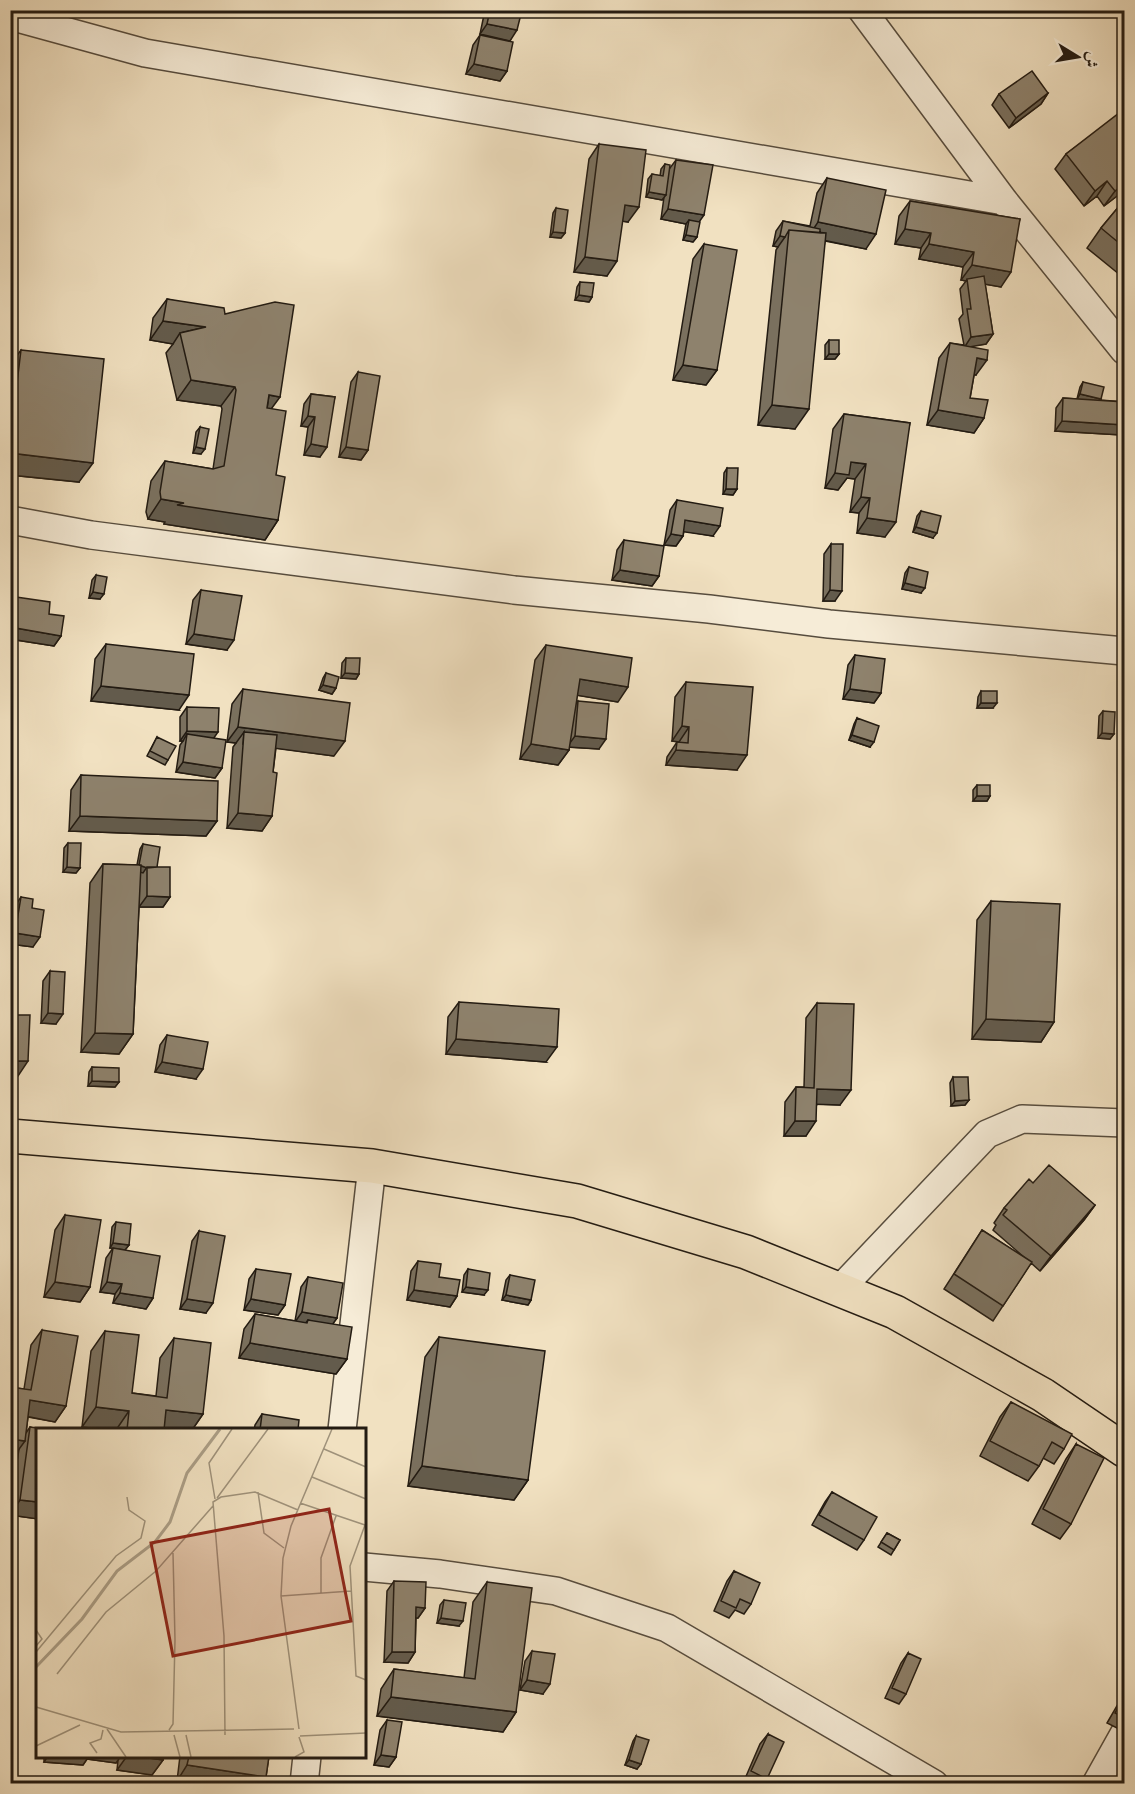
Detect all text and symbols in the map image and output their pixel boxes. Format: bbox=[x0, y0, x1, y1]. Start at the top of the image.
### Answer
north arrow bbox=[1048, 27, 1108, 87]
text: ش bbox=[1080, 50, 1104, 70]
inset map bbox=[36, 1428, 366, 1758]

